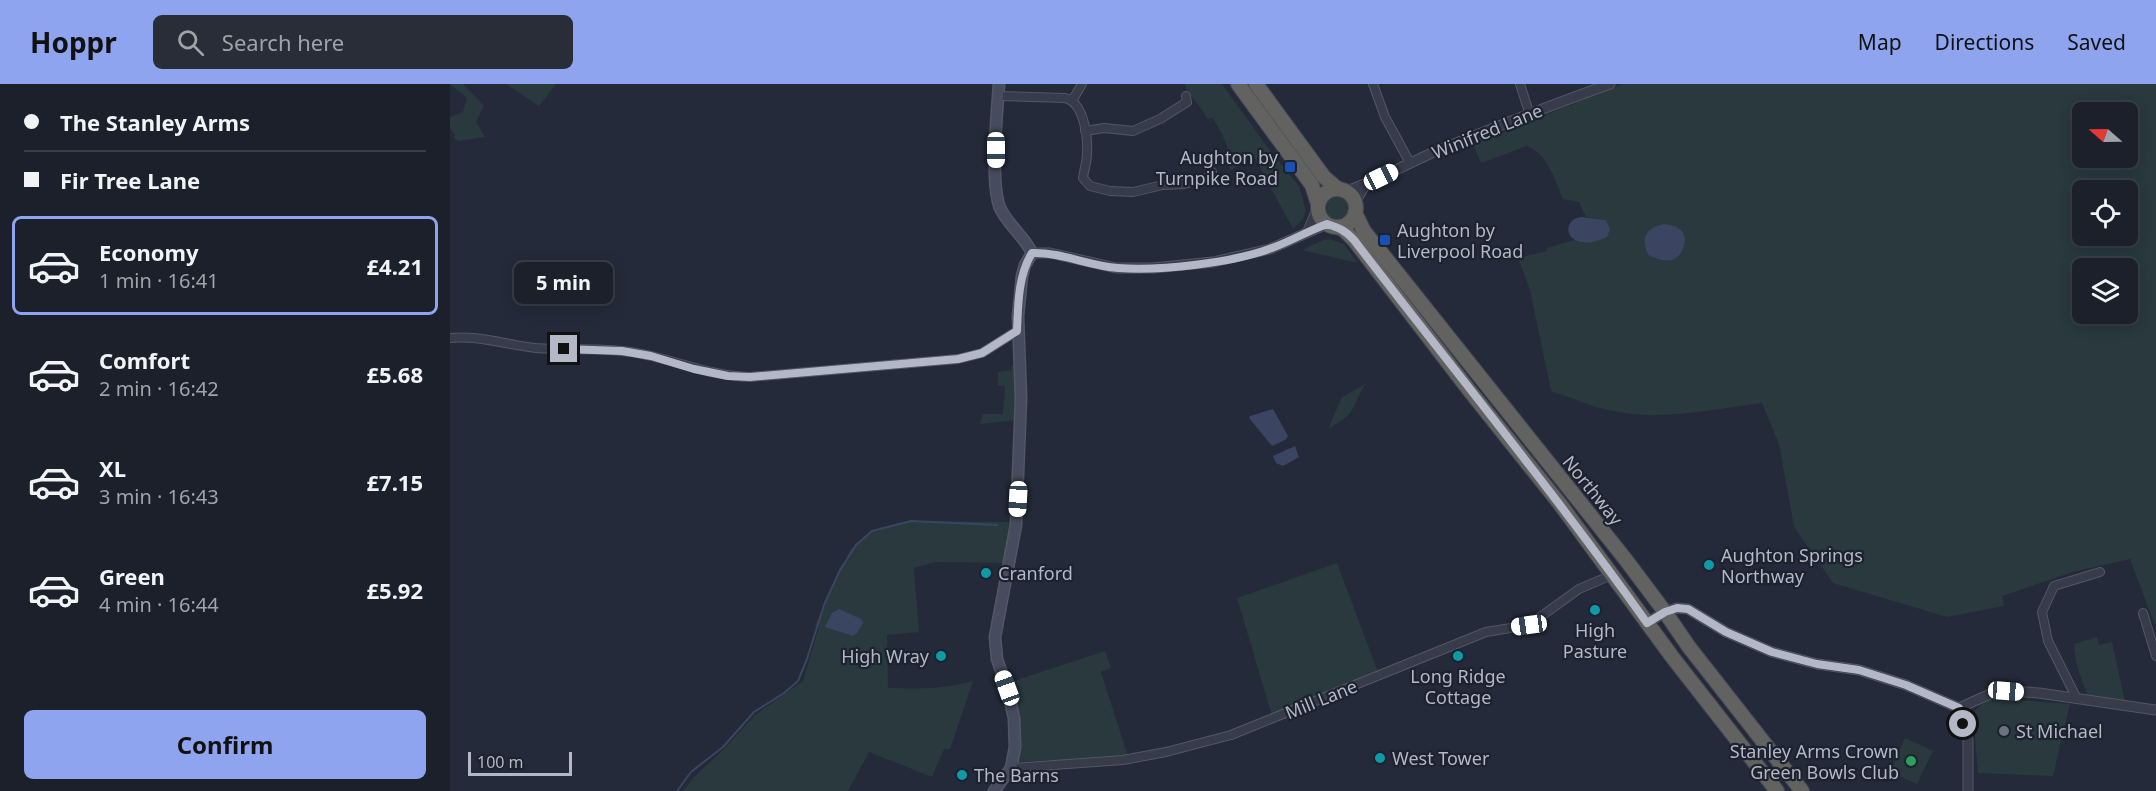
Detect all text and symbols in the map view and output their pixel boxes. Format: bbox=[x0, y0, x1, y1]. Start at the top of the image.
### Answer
search box bbox=[153, 15, 573, 69]
text: Hoppr bbox=[30, 23, 117, 61]
icon: search bbox=[174, 26, 207, 59]
text: Search here bbox=[222, 27, 344, 57]
text: Map bbox=[1858, 28, 1902, 56]
text: Directions bbox=[1935, 28, 2034, 56]
text: Saved bbox=[2067, 28, 2126, 56]
street label: Winifred Lane bbox=[1428, 98, 1546, 164]
north arrow bbox=[2072, 102, 2138, 168]
map controls bbox=[2072, 102, 2138, 324]
text: The Stanley Arms bbox=[60, 107, 250, 137]
car bbox=[987, 132, 1005, 168]
place label: Aughton by Turnpike Road bbox=[1156, 145, 1279, 190]
marker: Aughton by Turnpike Road bbox=[1283, 160, 1297, 174]
car bbox=[1361, 161, 1401, 193]
text: Fir Tree Lane bbox=[60, 165, 200, 195]
button: locate bbox=[2072, 180, 2138, 246]
place label: Aughton by Liverpool Road bbox=[1397, 218, 1523, 263]
marker: Aughton by Liverpool Road bbox=[1378, 233, 1392, 247]
text: Economy bbox=[99, 237, 198, 267]
icon: car bbox=[27, 239, 81, 293]
text: £4.21 bbox=[366, 251, 423, 281]
button: layers bbox=[2072, 258, 2138, 324]
callout: 5 min bbox=[514, 262, 614, 304]
text: 1 min · 16:41 bbox=[99, 267, 219, 294]
text: 5 min bbox=[536, 269, 591, 296]
route end bbox=[550, 335, 577, 362]
text: Comfort bbox=[99, 345, 190, 375]
icon: car bbox=[27, 347, 81, 401]
text: £5.68 bbox=[366, 359, 423, 389]
text: 2 min · 16:42 bbox=[99, 375, 219, 402]
street label: Northway bbox=[1558, 450, 1629, 530]
text: XL bbox=[99, 453, 126, 483]
icon: car bbox=[27, 455, 81, 509]
text: £7.15 bbox=[366, 467, 423, 497]
car bbox=[1008, 481, 1028, 517]
text: 3 min · 16:43 bbox=[99, 483, 219, 510]
place label: Aughton Springs Northway bbox=[1721, 543, 1863, 588]
marker: Aughton Springs Northway bbox=[1702, 558, 1716, 572]
text: Green bbox=[99, 561, 165, 591]
place label: Cranford bbox=[998, 561, 1073, 585]
icon: car bbox=[27, 563, 81, 617]
marker: Cranford bbox=[979, 566, 993, 580]
text: £5.92 bbox=[366, 575, 423, 605]
text: 4 min · 16:44 bbox=[99, 591, 219, 618]
marker: High Pasture bbox=[1588, 603, 1602, 617]
car bbox=[1510, 614, 1548, 636]
place label: High Pasture bbox=[1563, 618, 1627, 663]
place label: High Wray bbox=[841, 644, 930, 668]
marker: High Wray bbox=[934, 649, 948, 663]
marker: Long Ridge Cottage bbox=[1451, 649, 1465, 663]
place label: Long Ridge Cottage bbox=[1410, 664, 1506, 709]
car bbox=[992, 668, 1022, 708]
street label: Mill Lane bbox=[1281, 674, 1361, 724]
car bbox=[1987, 681, 2025, 701]
button: Confirm bbox=[24, 710, 426, 779]
route start bbox=[1949, 710, 1976, 737]
place label: St Michael bbox=[2016, 719, 2103, 743]
marker: St Michael bbox=[1997, 724, 2011, 738]
place label: Stanley Arms Crown Green Bowls Club bbox=[1730, 739, 1899, 784]
place label: West Tower bbox=[1392, 746, 1490, 770]
scale bar bbox=[468, 749, 572, 776]
text: 100 m bbox=[477, 751, 524, 773]
marker: West Tower bbox=[1373, 751, 1387, 765]
marker: Stanley Arms Crown Green Bowls Club bbox=[1904, 754, 1918, 768]
place label: The Barns bbox=[974, 763, 1059, 787]
marker: The Barns bbox=[955, 768, 969, 782]

